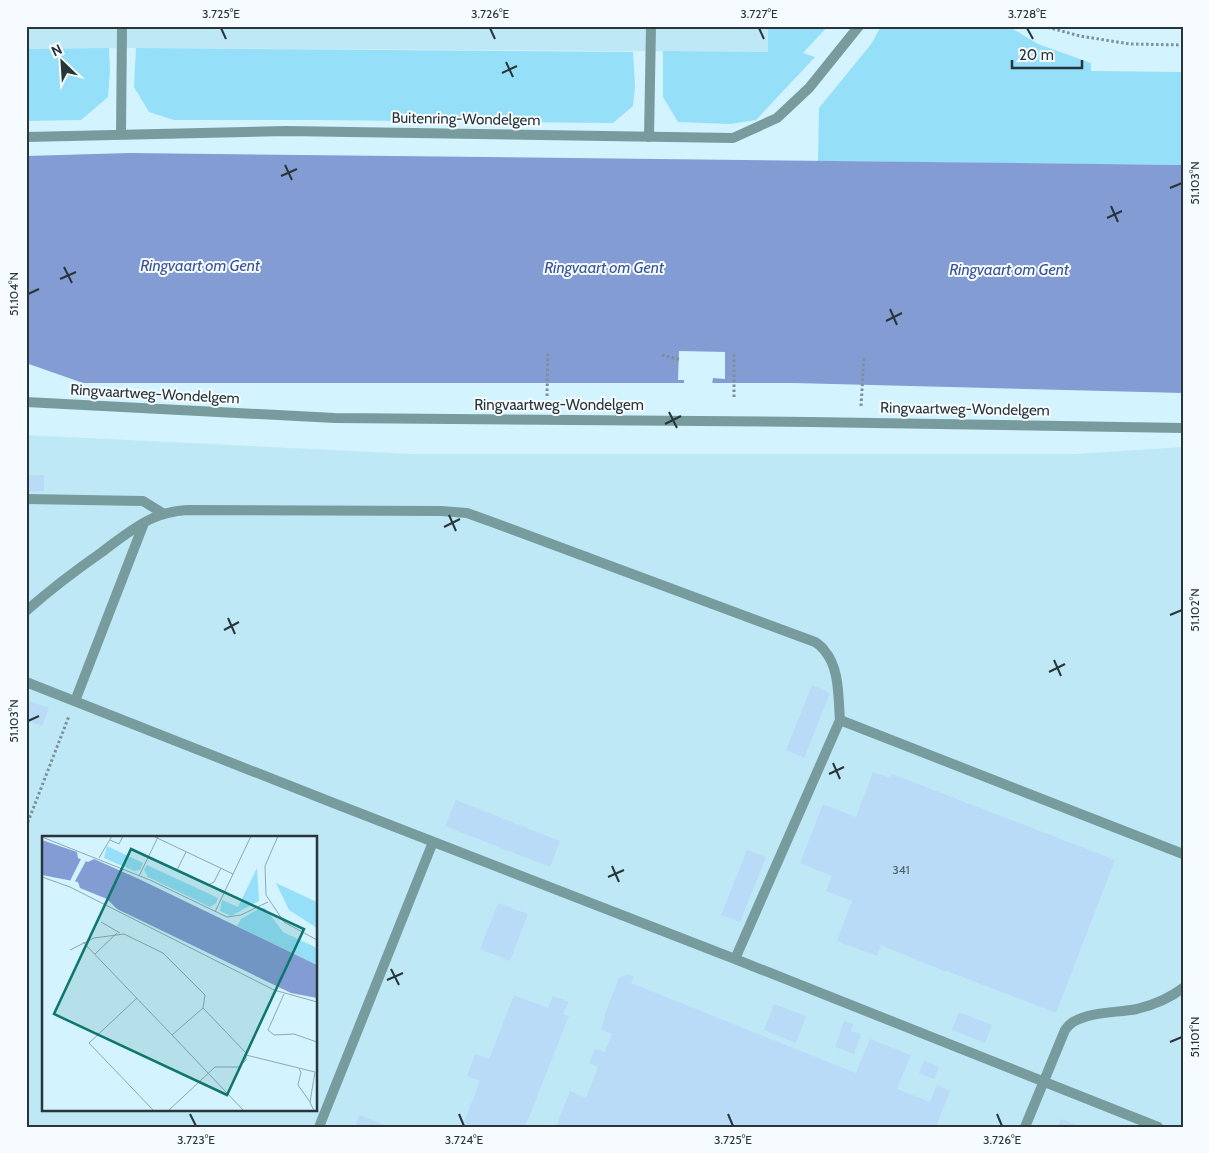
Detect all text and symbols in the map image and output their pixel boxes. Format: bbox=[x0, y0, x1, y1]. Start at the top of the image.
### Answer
text: 3.725°E bbox=[202, 6, 240, 21]
text: 3.726°E bbox=[471, 6, 509, 21]
text: 3.727°E bbox=[740, 6, 778, 21]
text: 3.728°E bbox=[1008, 6, 1047, 21]
north arrow bbox=[38, 38, 88, 88]
scale bar bbox=[1012, 38, 1082, 70]
text: N bbox=[48, 40, 65, 60]
text: 20 m bbox=[1019, 46, 1054, 64]
street label: Buitenring-Wondelgem bbox=[391, 109, 541, 129]
text: 51.103°N bbox=[1187, 161, 1202, 205]
water label: Ringvaart om Gent bbox=[140, 256, 261, 275]
water label: Ringvaart om Gent bbox=[544, 258, 665, 277]
water label: Ringvaart om Gent bbox=[949, 260, 1070, 279]
text: 51.104°N bbox=[6, 272, 21, 316]
street label: Ringvaartweg-Wondelgem bbox=[70, 381, 240, 407]
street label: Ringvaartweg-Wondelgem bbox=[474, 396, 644, 414]
street label: Ringvaartweg-Wondelgem bbox=[880, 399, 1050, 419]
text: 51.102°N bbox=[1187, 588, 1202, 632]
text: 51.103°N bbox=[6, 699, 21, 743]
inset map bbox=[42, 836, 318, 1110]
house number: 341 bbox=[892, 862, 910, 877]
text: 51.101°N bbox=[1187, 1017, 1202, 1057]
text: 3.723°E bbox=[177, 1132, 215, 1147]
text: 3.724°E bbox=[445, 1132, 483, 1147]
text: 3.725°E bbox=[714, 1132, 752, 1147]
text: 3.726°E bbox=[983, 1132, 1021, 1147]

